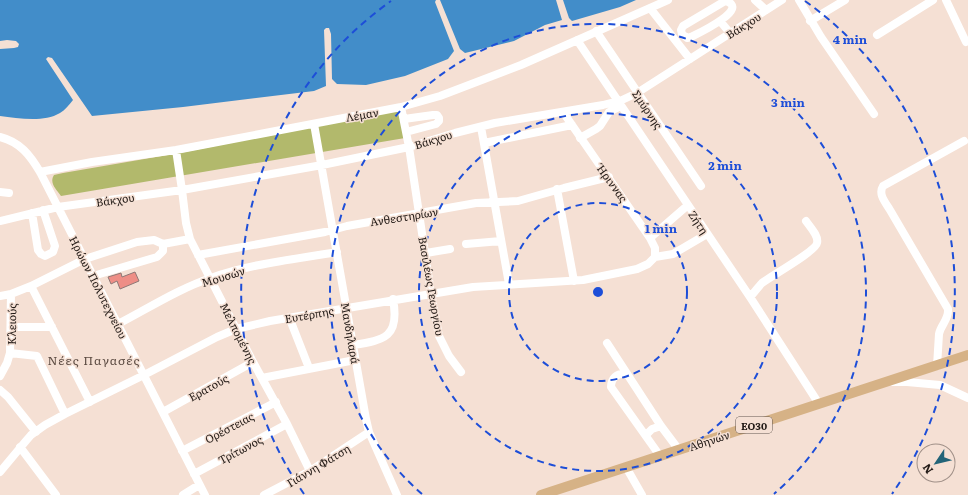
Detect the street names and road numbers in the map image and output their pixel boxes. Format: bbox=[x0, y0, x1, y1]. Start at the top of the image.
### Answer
street label: Βάκχου bbox=[722, 8, 764, 42]
street label: Σμύρνης bbox=[629, 86, 667, 132]
street label: Λέμαν bbox=[344, 103, 380, 125]
street label: Βάκχου bbox=[412, 126, 454, 152]
street label: Ήριννας bbox=[593, 159, 632, 205]
street label: Βάκχου bbox=[95, 188, 135, 210]
street label: Ανθεστηρίων bbox=[369, 203, 439, 229]
street label: Ζήτη bbox=[685, 207, 713, 237]
street label: Ηρώων Πολυτεχνείου bbox=[66, 233, 132, 341]
street label: Βασιλέως Γεωργίου bbox=[415, 235, 449, 337]
street label: Μουσών bbox=[199, 262, 247, 290]
street label: Μελπομένης bbox=[217, 300, 262, 367]
street label: Μανδηλαρά bbox=[338, 301, 364, 365]
street label: Ευτέρπης bbox=[283, 302, 335, 326]
street label: Κλειούς bbox=[3, 303, 19, 345]
street label: Ερατούς bbox=[185, 369, 231, 404]
street label: Ορέστειας bbox=[202, 407, 257, 447]
road number: ΕΟ30 bbox=[736, 417, 772, 433]
street label: Αθηνών bbox=[687, 426, 731, 454]
street label: Τρίτωνος bbox=[215, 430, 265, 467]
street label: Γιάννη Φάτση bbox=[283, 440, 353, 490]

